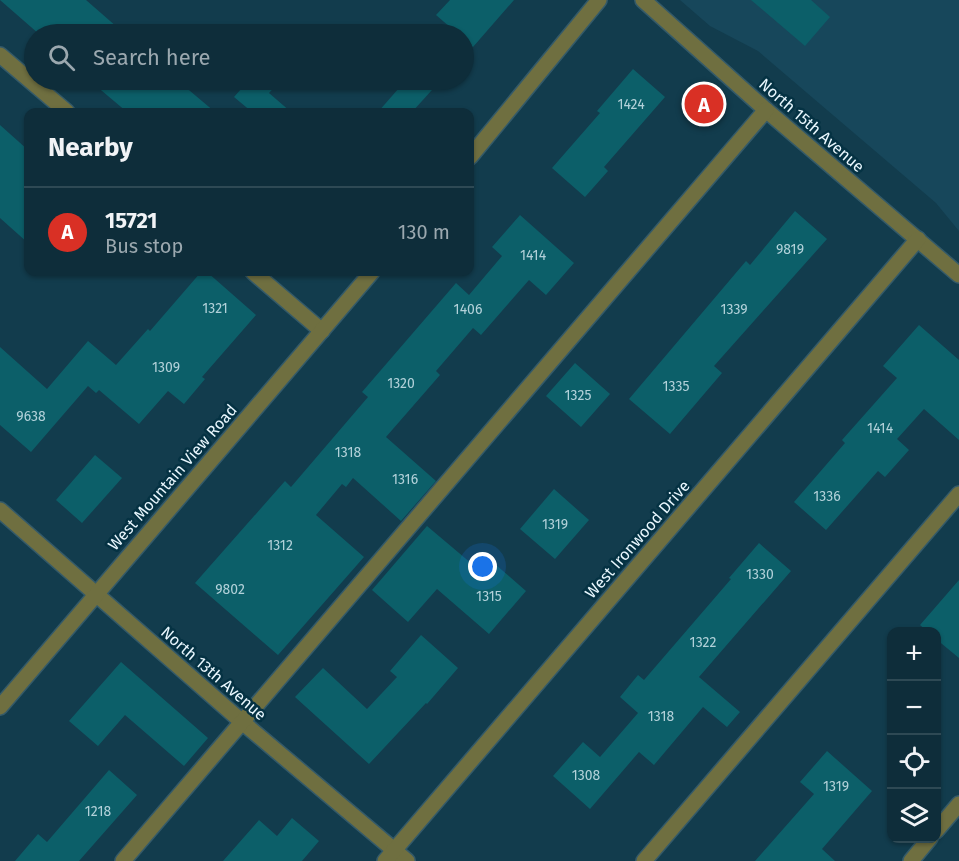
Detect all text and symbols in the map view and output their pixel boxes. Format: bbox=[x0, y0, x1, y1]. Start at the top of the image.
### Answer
search box bbox=[24, 24, 474, 90]
icon: search bbox=[45, 41, 78, 74]
text: Search here bbox=[93, 44, 211, 71]
street label: North 15th Avenue bbox=[755, 75, 868, 176]
pin: A bbox=[684, 82, 724, 126]
house number: 1424 bbox=[617, 96, 645, 113]
text: Nearby bbox=[48, 132, 133, 163]
text: 15721 bbox=[105, 207, 158, 234]
text: A bbox=[62, 220, 73, 244]
text: 130 m bbox=[398, 220, 450, 244]
text: Bus stop bbox=[105, 234, 183, 258]
house number: 9819 bbox=[776, 241, 804, 258]
house number: 1414 bbox=[520, 247, 547, 264]
house number: 1321 bbox=[202, 300, 228, 317]
house number: 1406 bbox=[454, 301, 482, 318]
house number: 1339 bbox=[720, 301, 748, 318]
house number: 1309 bbox=[152, 359, 180, 376]
house number: 1320 bbox=[387, 375, 415, 392]
house number: 1335 bbox=[662, 378, 690, 395]
house number: 1325 bbox=[565, 387, 591, 404]
street label: West Mountain View Road bbox=[104, 401, 241, 554]
house number: 9638 bbox=[16, 408, 46, 425]
house number: 1414 bbox=[867, 420, 894, 437]
house number: 1318 bbox=[335, 444, 362, 461]
house number: 1316 bbox=[392, 471, 418, 488]
street label: West Ironwood Drive bbox=[581, 477, 694, 602]
house number: 1336 bbox=[813, 488, 841, 505]
house number: 1319 bbox=[542, 516, 568, 533]
house number: 1312 bbox=[267, 537, 293, 554]
your location bbox=[468, 552, 497, 581]
house number: 1330 bbox=[746, 566, 774, 583]
house number: 9802 bbox=[215, 581, 245, 598]
house number: 1315 bbox=[476, 588, 502, 605]
street label: North 13th Avenue bbox=[157, 622, 270, 724]
map controls bbox=[887, 627, 941, 843]
button: + bbox=[887, 627, 941, 681]
house number: 1322 bbox=[690, 634, 716, 651]
button: − bbox=[887, 681, 941, 735]
house number: 1318 bbox=[648, 708, 675, 725]
button: locate bbox=[887, 735, 941, 789]
house number: 1308 bbox=[572, 767, 601, 784]
house number: 1319 bbox=[823, 778, 849, 795]
button: layers bbox=[887, 789, 941, 843]
house number: 1218 bbox=[85, 803, 111, 820]

